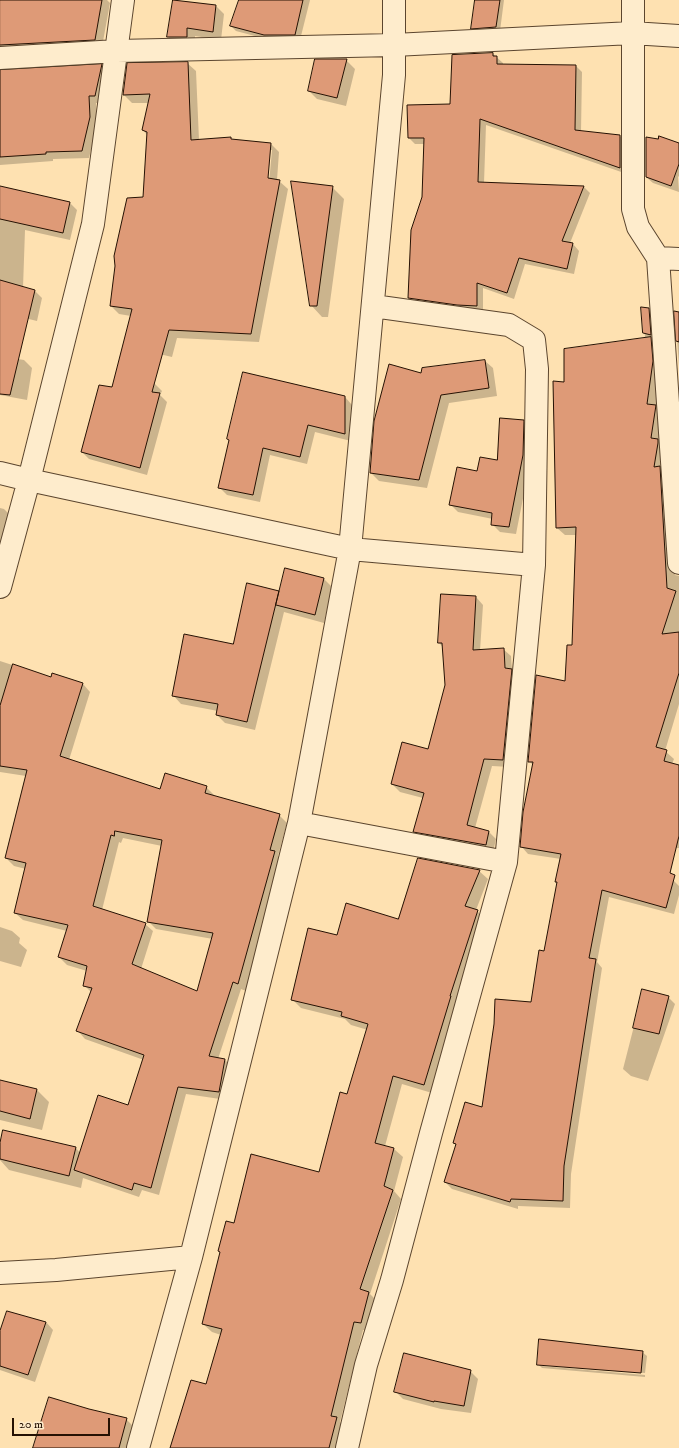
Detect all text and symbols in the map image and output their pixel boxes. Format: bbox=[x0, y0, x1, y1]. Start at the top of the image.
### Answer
scale bar bbox=[14, 1410, 112, 1436]
text: 20 m bbox=[19, 1417, 43, 1432]

